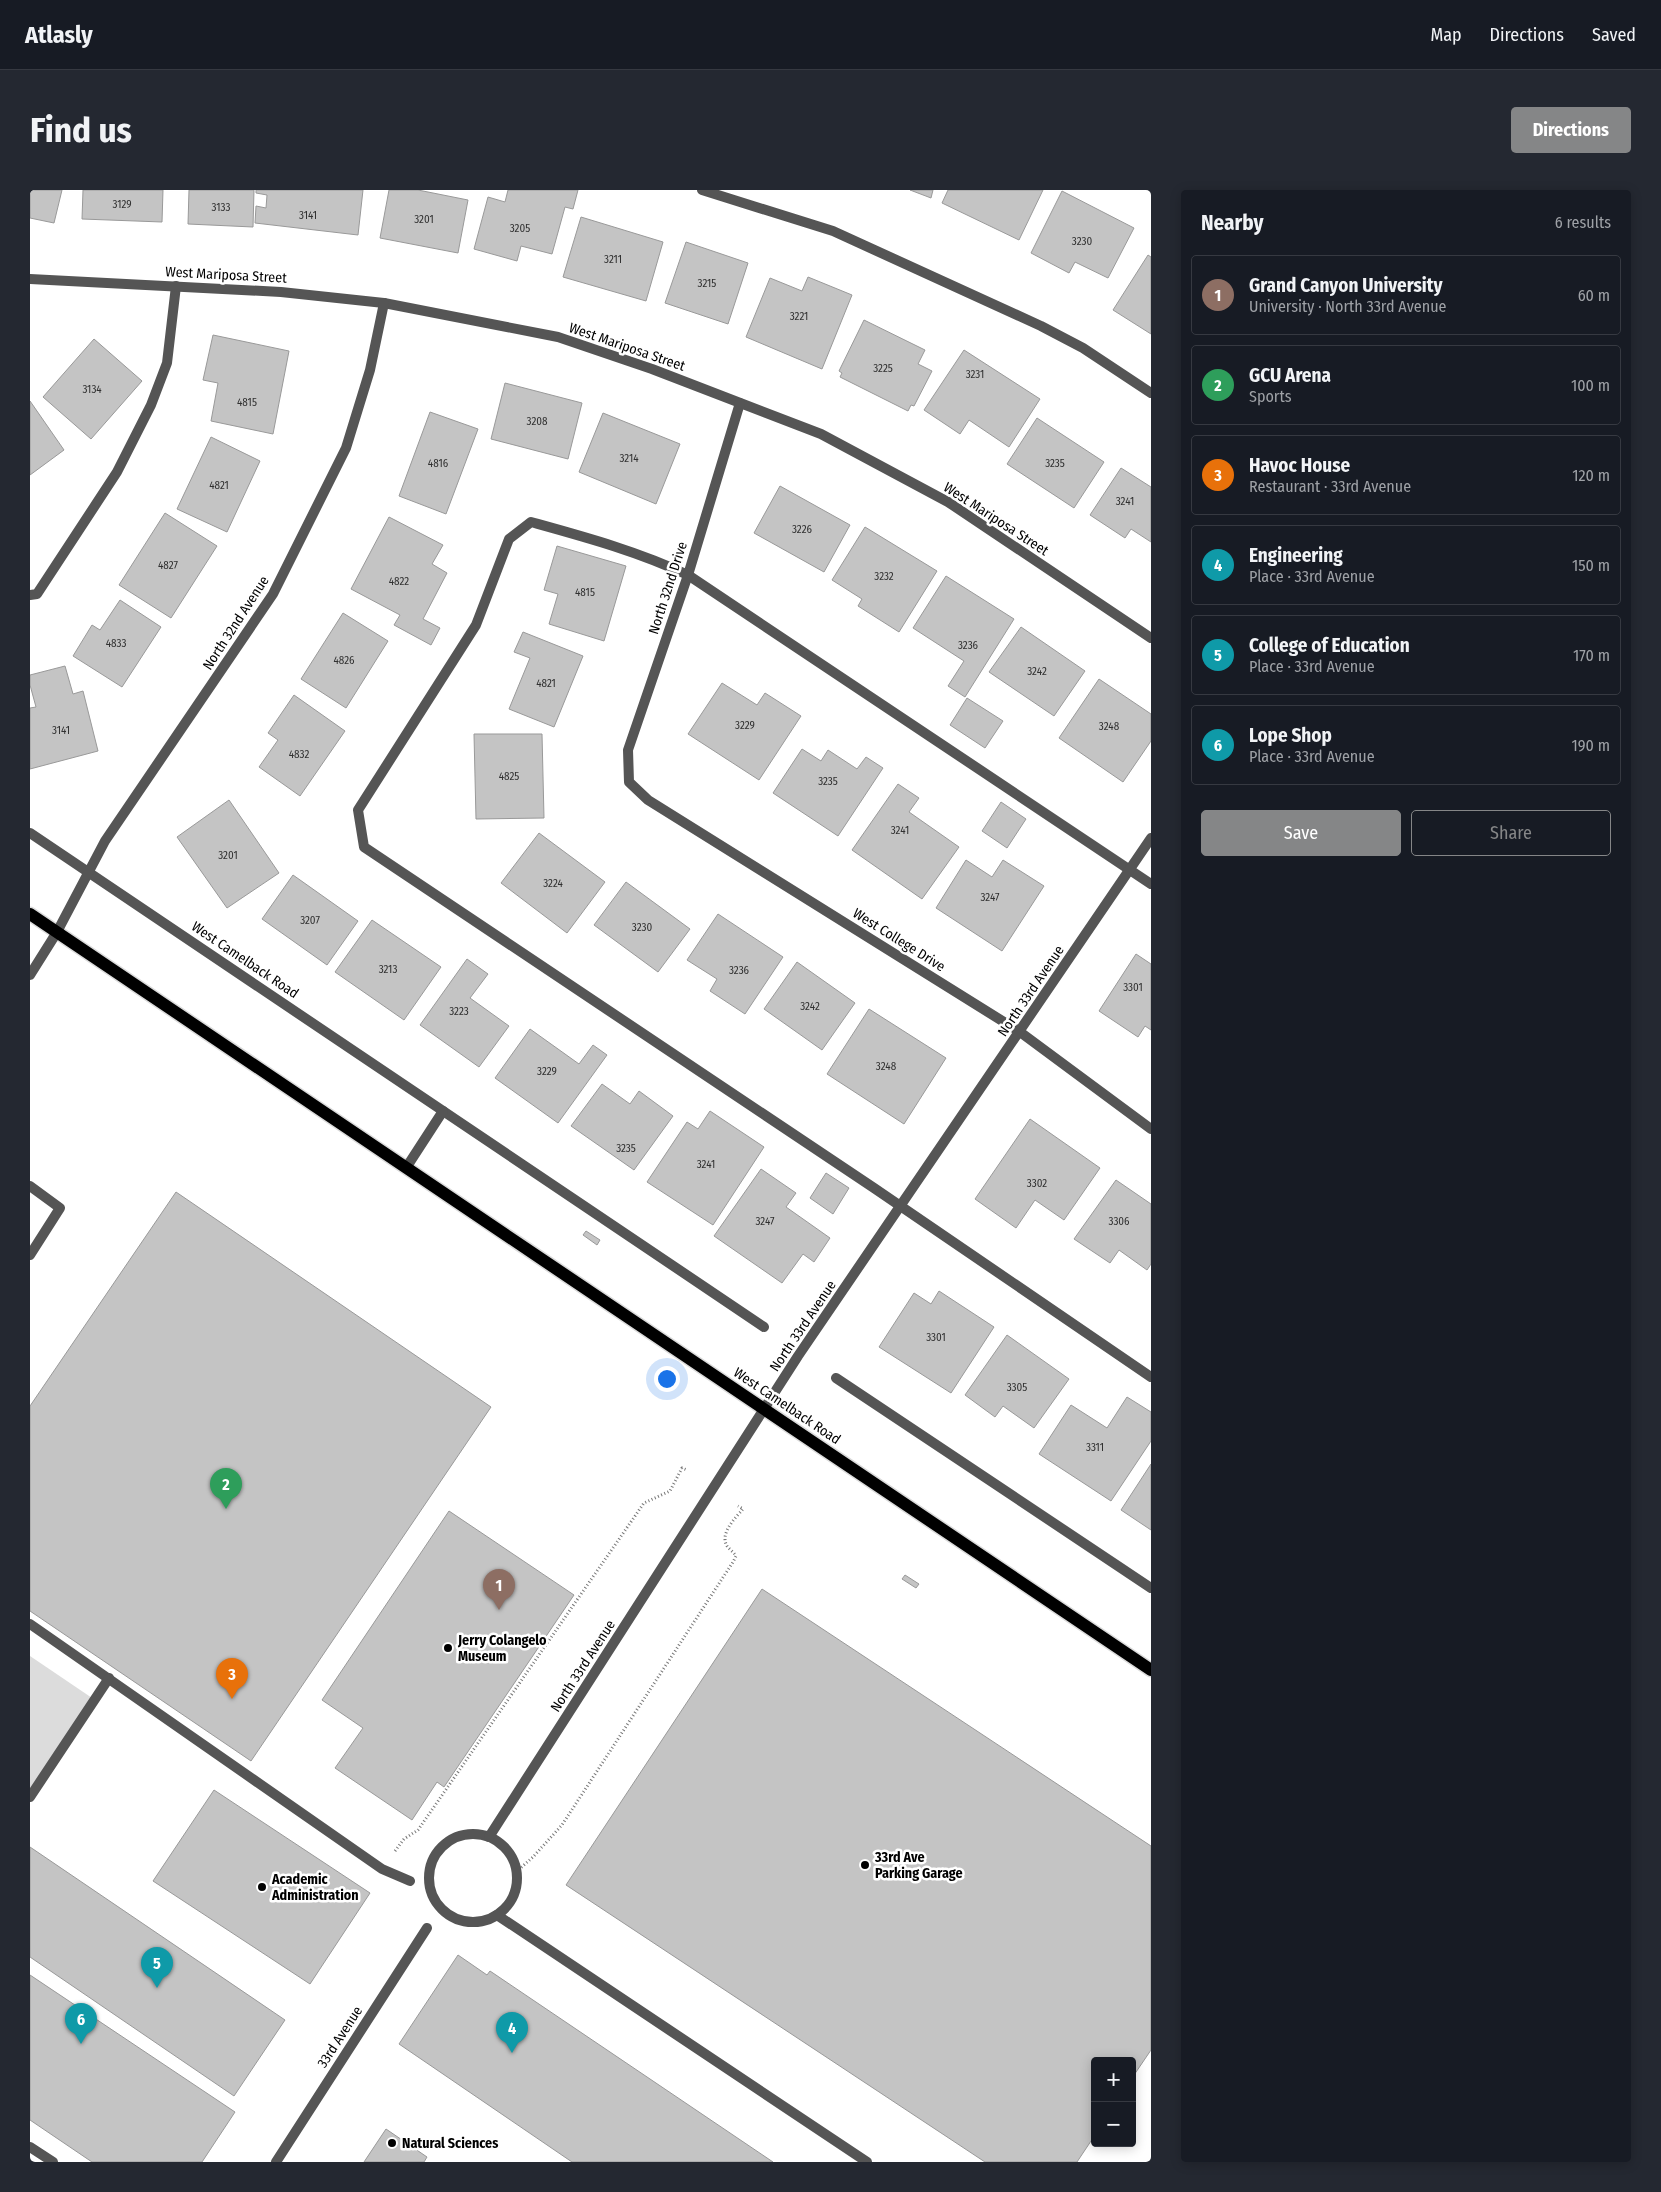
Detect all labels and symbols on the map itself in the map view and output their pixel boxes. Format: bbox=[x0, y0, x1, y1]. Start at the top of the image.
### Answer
house number: 3129 bbox=[112, 198, 132, 211]
house number: 3133 bbox=[212, 201, 230, 214]
house number: 3141 bbox=[299, 209, 317, 222]
house number: 3201 bbox=[414, 213, 434, 226]
house number: 3205 bbox=[510, 222, 530, 235]
house number: 3230 bbox=[1072, 235, 1092, 248]
house number: 3211 bbox=[604, 253, 622, 266]
street label: West Mariposa Street bbox=[165, 263, 288, 287]
house number: 3215 bbox=[698, 277, 716, 290]
house number: 3221 bbox=[790, 310, 808, 323]
street label: West Mariposa Street bbox=[567, 319, 688, 375]
house number: 3225 bbox=[873, 362, 893, 375]
house number: 3231 bbox=[966, 368, 984, 381]
house number: 3134 bbox=[82, 383, 102, 396]
house number: 4815 bbox=[237, 396, 257, 409]
house number: 3208 bbox=[527, 415, 548, 428]
house number: 3214 bbox=[619, 452, 639, 465]
house number: 4816 bbox=[428, 457, 449, 470]
house number: 3235 bbox=[1045, 457, 1065, 470]
house number: 4821 bbox=[209, 479, 229, 492]
street label: West Mariposa Street bbox=[940, 479, 1052, 559]
house number: 3241 bbox=[1116, 495, 1134, 508]
house number: 3226 bbox=[792, 523, 813, 536]
street label: North 32nd Drive bbox=[645, 540, 691, 636]
house number: 4827 bbox=[158, 559, 179, 572]
house number: 3232 bbox=[874, 570, 894, 583]
street label: North 32nd Avenue bbox=[199, 573, 273, 673]
house number: 4822 bbox=[389, 575, 409, 588]
house number: 4815 bbox=[575, 586, 595, 599]
house number: 4833 bbox=[106, 637, 126, 650]
house number: 3236 bbox=[958, 639, 979, 652]
house number: 4826 bbox=[333, 654, 355, 667]
house number: 3242 bbox=[1027, 665, 1047, 678]
house number: 4821 bbox=[536, 677, 556, 690]
house number: 3229 bbox=[735, 719, 755, 732]
house number: 3248 bbox=[1099, 720, 1120, 733]
house number: 3141 bbox=[52, 724, 70, 737]
house number: 4832 bbox=[289, 748, 309, 761]
house number: 4825 bbox=[499, 770, 519, 783]
house number: 3235 bbox=[818, 775, 838, 788]
house number: 3241 bbox=[891, 824, 909, 837]
house number: 3201 bbox=[218, 849, 238, 862]
house number: 3224 bbox=[543, 877, 564, 890]
house number: 3247 bbox=[980, 891, 1000, 904]
street label: West College Drive bbox=[850, 905, 948, 975]
house number: 3207 bbox=[300, 914, 320, 927]
street label: West Camelback Road bbox=[188, 918, 302, 1002]
house number: 3230 bbox=[632, 921, 652, 934]
street label: North 33rd Avenue bbox=[994, 942, 1068, 1040]
house number: 3213 bbox=[379, 963, 397, 976]
house number: 3236 bbox=[729, 964, 750, 977]
house number: 3301 bbox=[1123, 981, 1143, 994]
house number: 3242 bbox=[800, 1000, 820, 1013]
house number: 3223 bbox=[449, 1005, 469, 1018]
house number: 3248 bbox=[876, 1060, 897, 1073]
house number: 3229 bbox=[537, 1065, 557, 1078]
house number: 3235 bbox=[616, 1142, 636, 1155]
house number: 3241 bbox=[697, 1158, 715, 1171]
house number: 3302 bbox=[1027, 1177, 1047, 1190]
house number: 3247 bbox=[755, 1215, 775, 1228]
house number: 3306 bbox=[1108, 1215, 1130, 1228]
street label: North 33rd Avenue bbox=[766, 1277, 840, 1375]
house number: 3301 bbox=[926, 1331, 946, 1344]
street label: West Camelback Road bbox=[730, 1364, 844, 1448]
your location bbox=[654, 1366, 680, 1392]
house number: 3305 bbox=[1007, 1381, 1027, 1394]
house number: 3311 bbox=[1086, 1441, 1104, 1454]
pin: 2 bbox=[210, 1468, 242, 1509]
pin: 1 bbox=[483, 1569, 515, 1610]
street label: North 33rd Avenue bbox=[547, 1617, 619, 1715]
place label: Jerry Colangelo Museum bbox=[457, 1632, 547, 1665]
marker: Jerry Colangelo Museum bbox=[442, 1642, 454, 1654]
pin: 3 bbox=[216, 1658, 248, 1699]
place label: 33rd Ave Parking Garage bbox=[874, 1849, 963, 1882]
marker: 33rd Ave Parking Garage bbox=[859, 1859, 871, 1871]
place label: Academic Administration bbox=[271, 1871, 359, 1904]
marker: Academic Administration bbox=[256, 1881, 268, 1893]
pin: 5 bbox=[141, 1947, 173, 1988]
pin: 6 bbox=[65, 2003, 97, 2044]
street label: 33rd Avenue bbox=[314, 2003, 366, 2071]
pin: 4 bbox=[496, 2012, 528, 2053]
place label: Natural Sciences bbox=[402, 2135, 498, 2152]
marker: Natural Sciences bbox=[386, 2137, 398, 2149]

